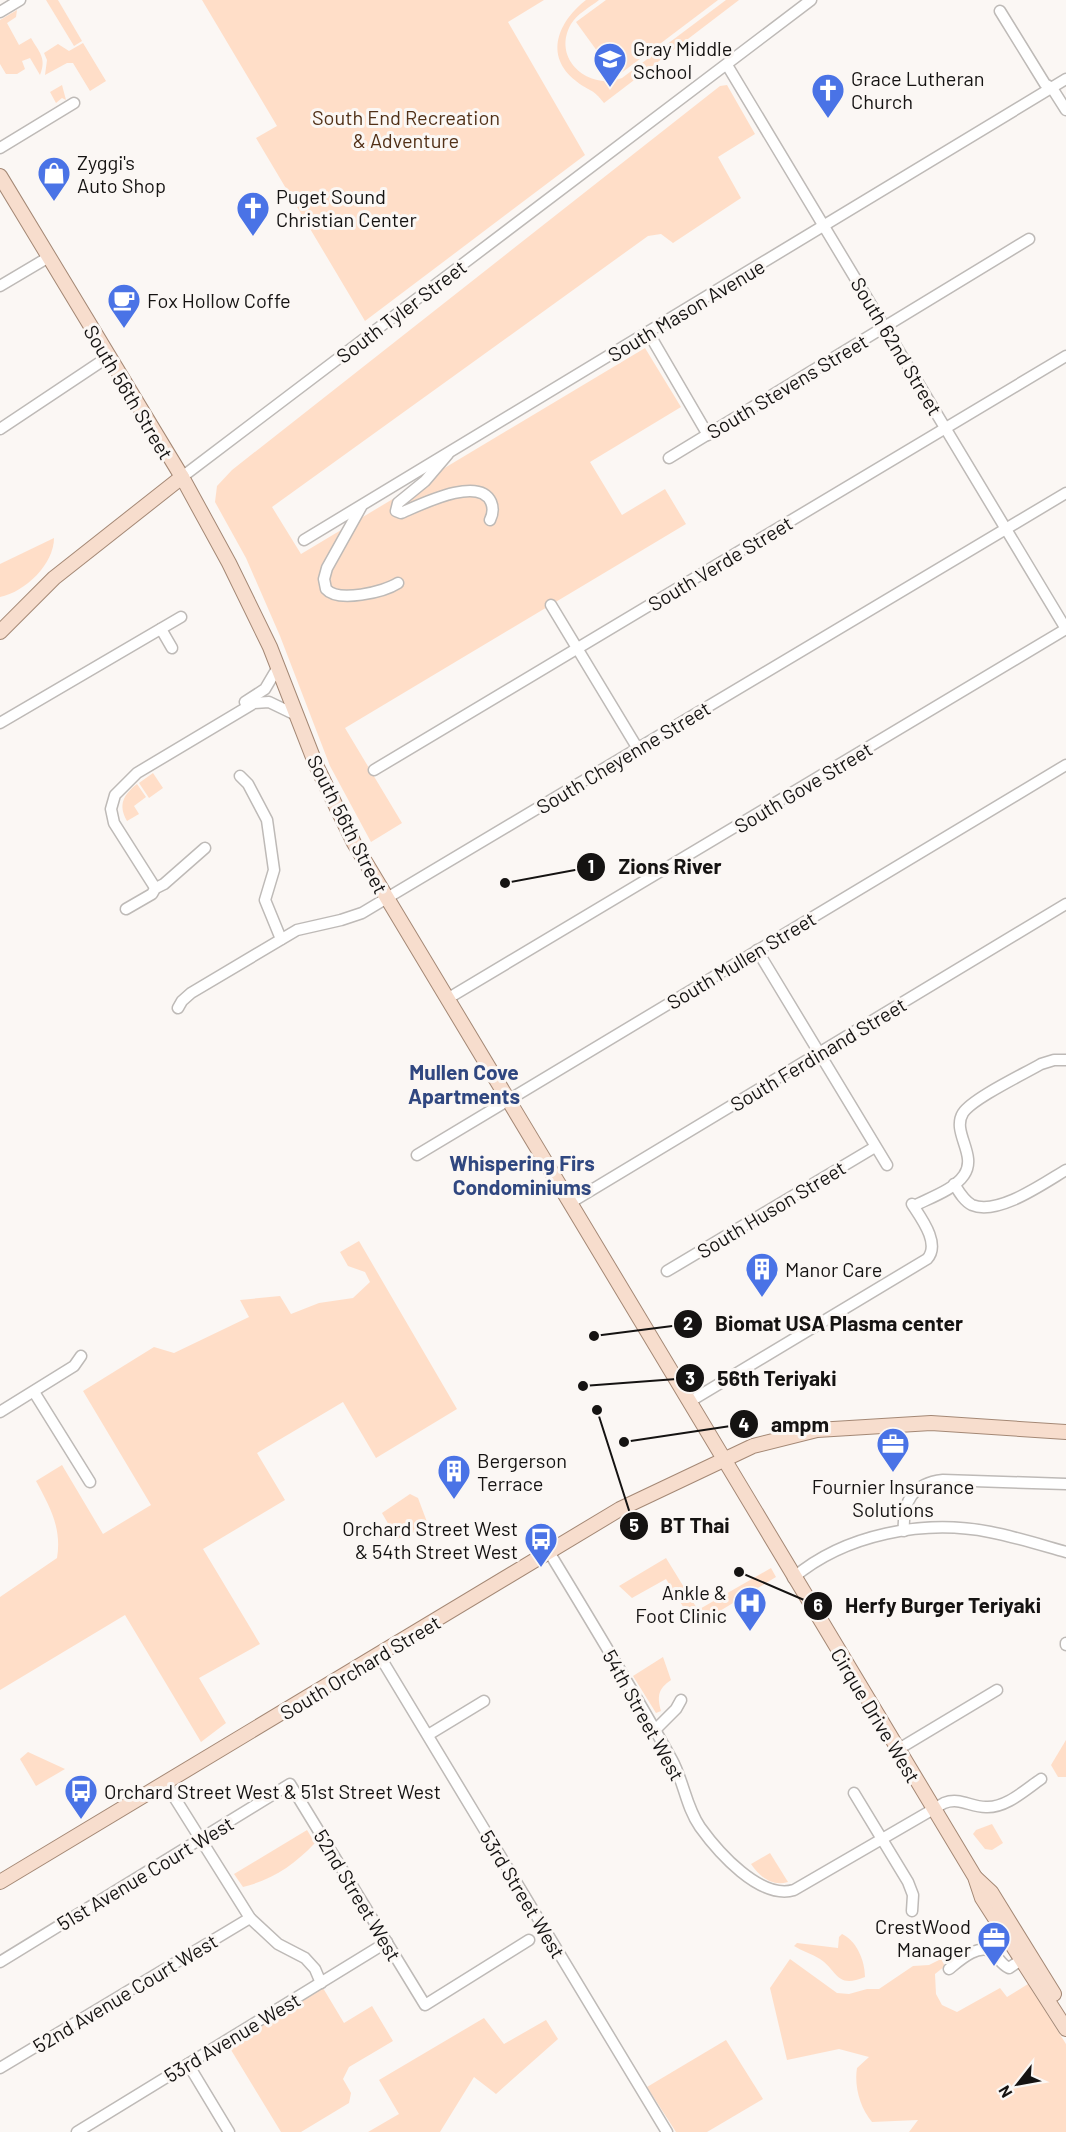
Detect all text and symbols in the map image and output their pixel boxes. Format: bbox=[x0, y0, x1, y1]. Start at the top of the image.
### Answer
place label: Gray Middle School bbox=[633, 36, 732, 83]
school or university icon: Gray Middle School bbox=[592, 41, 628, 88]
place label: Grace Lutheran Church bbox=[851, 66, 985, 113]
church icon: Grace Lutheran Church bbox=[810, 72, 846, 119]
park label: South End Recreation & Adventure bbox=[312, 105, 500, 152]
place label: Zyggi's Auto Shop bbox=[77, 150, 166, 197]
shop icon: Zyggi's Auto Shop bbox=[36, 155, 72, 202]
place label: Puget Sound Christian Center bbox=[276, 184, 417, 231]
church icon: Puget Sound Christian Center bbox=[235, 190, 271, 237]
street label: South Tyler Street bbox=[331, 254, 471, 368]
street label: South Mason Avenue bbox=[603, 254, 769, 366]
street label: South 62nd Street bbox=[846, 273, 948, 419]
cafe icon: Fox Hollow Coffe bbox=[106, 282, 142, 329]
place label: Fox Hollow Coffe bbox=[147, 288, 291, 312]
street label: South 56th Street bbox=[79, 320, 179, 464]
street label: South Stevens Street bbox=[702, 329, 872, 443]
street label: South Verde Street bbox=[643, 510, 797, 616]
street label: South Cheyenne Street bbox=[532, 696, 714, 818]
street label: South Gove Street bbox=[730, 736, 876, 838]
street label: South 56th Street bbox=[303, 751, 393, 897]
callout: Zions River bbox=[576, 847, 733, 886]
text: Zions River bbox=[619, 853, 721, 878]
text: 1 bbox=[588, 855, 594, 877]
street label: South Mullen Street bbox=[662, 906, 820, 1014]
street label: South Ferdinand Street bbox=[726, 992, 910, 1116]
district label: Mullen Cove Apartments bbox=[408, 1059, 520, 1108]
district label: Whispering Firs Condominiums bbox=[449, 1150, 595, 1199]
street label: South Huson Street bbox=[692, 1155, 850, 1263]
building icon: Manor Care bbox=[744, 1251, 780, 1298]
place label: Manor Care bbox=[785, 1257, 882, 1281]
callout: Biomat USA Plasma center bbox=[673, 1304, 975, 1343]
text: Biomat USA Plasma center bbox=[715, 1310, 963, 1335]
text: 2 bbox=[683, 1312, 693, 1334]
callout: 56th Teriyaki bbox=[675, 1359, 848, 1398]
text: 56th Teriyaki bbox=[717, 1365, 837, 1390]
text: 3 bbox=[685, 1367, 695, 1389]
callout: ampm bbox=[729, 1405, 841, 1444]
text: ampm bbox=[771, 1411, 829, 1436]
text: 4 bbox=[739, 1413, 750, 1435]
office icon: Fournier Insurance Solutions bbox=[875, 1426, 911, 1473]
place label: Bergerson Terrace bbox=[477, 1448, 567, 1495]
building icon: Bergerson Terrace bbox=[436, 1453, 472, 1500]
place label: Fournier Insurance Solutions bbox=[812, 1474, 974, 1521]
callout: BT Thai bbox=[619, 1506, 742, 1545]
text: BT Thai bbox=[660, 1512, 730, 1537]
text: 5 bbox=[629, 1514, 639, 1536]
place label: Orchard Street West & 54th Street West bbox=[342, 1516, 518, 1563]
bus stop icon: Orchard Street West & 54th Street West bbox=[523, 1521, 559, 1568]
place label: Ankle & Foot Clinic bbox=[635, 1580, 727, 1627]
hospital icon: Ankle & Foot Clinic bbox=[732, 1585, 768, 1632]
callout: Herfy Burger Teriyaki bbox=[803, 1586, 1053, 1625]
text: Herfy Burger Teriyaki bbox=[845, 1592, 1041, 1617]
text: 6 bbox=[813, 1594, 823, 1616]
street label: South Orchard Street bbox=[275, 1610, 445, 1724]
street label: Cirque Drive West bbox=[826, 1643, 926, 1787]
street label: 54th Street West bbox=[598, 1645, 690, 1785]
bus stop icon: Orchard Street West & 51st Street West bbox=[63, 1773, 99, 1820]
place label: Orchard Street West & 51st Street West bbox=[104, 1779, 441, 1803]
street label: 51st Avenue Court West bbox=[52, 1811, 238, 1935]
street label: 52nd Street West bbox=[309, 1825, 407, 1965]
street label: 53rd Street West bbox=[475, 1826, 571, 1962]
place label: CrestWood Manager bbox=[875, 1914, 971, 1961]
office icon: CrestWood Manager bbox=[976, 1920, 1012, 1967]
street label: 52nd Avenue Court West bbox=[29, 1928, 221, 2058]
street label: 53rd Avenue West bbox=[160, 1987, 304, 2087]
north arrow bbox=[988, 2054, 1048, 2114]
text: N bbox=[994, 2083, 1016, 2101]

